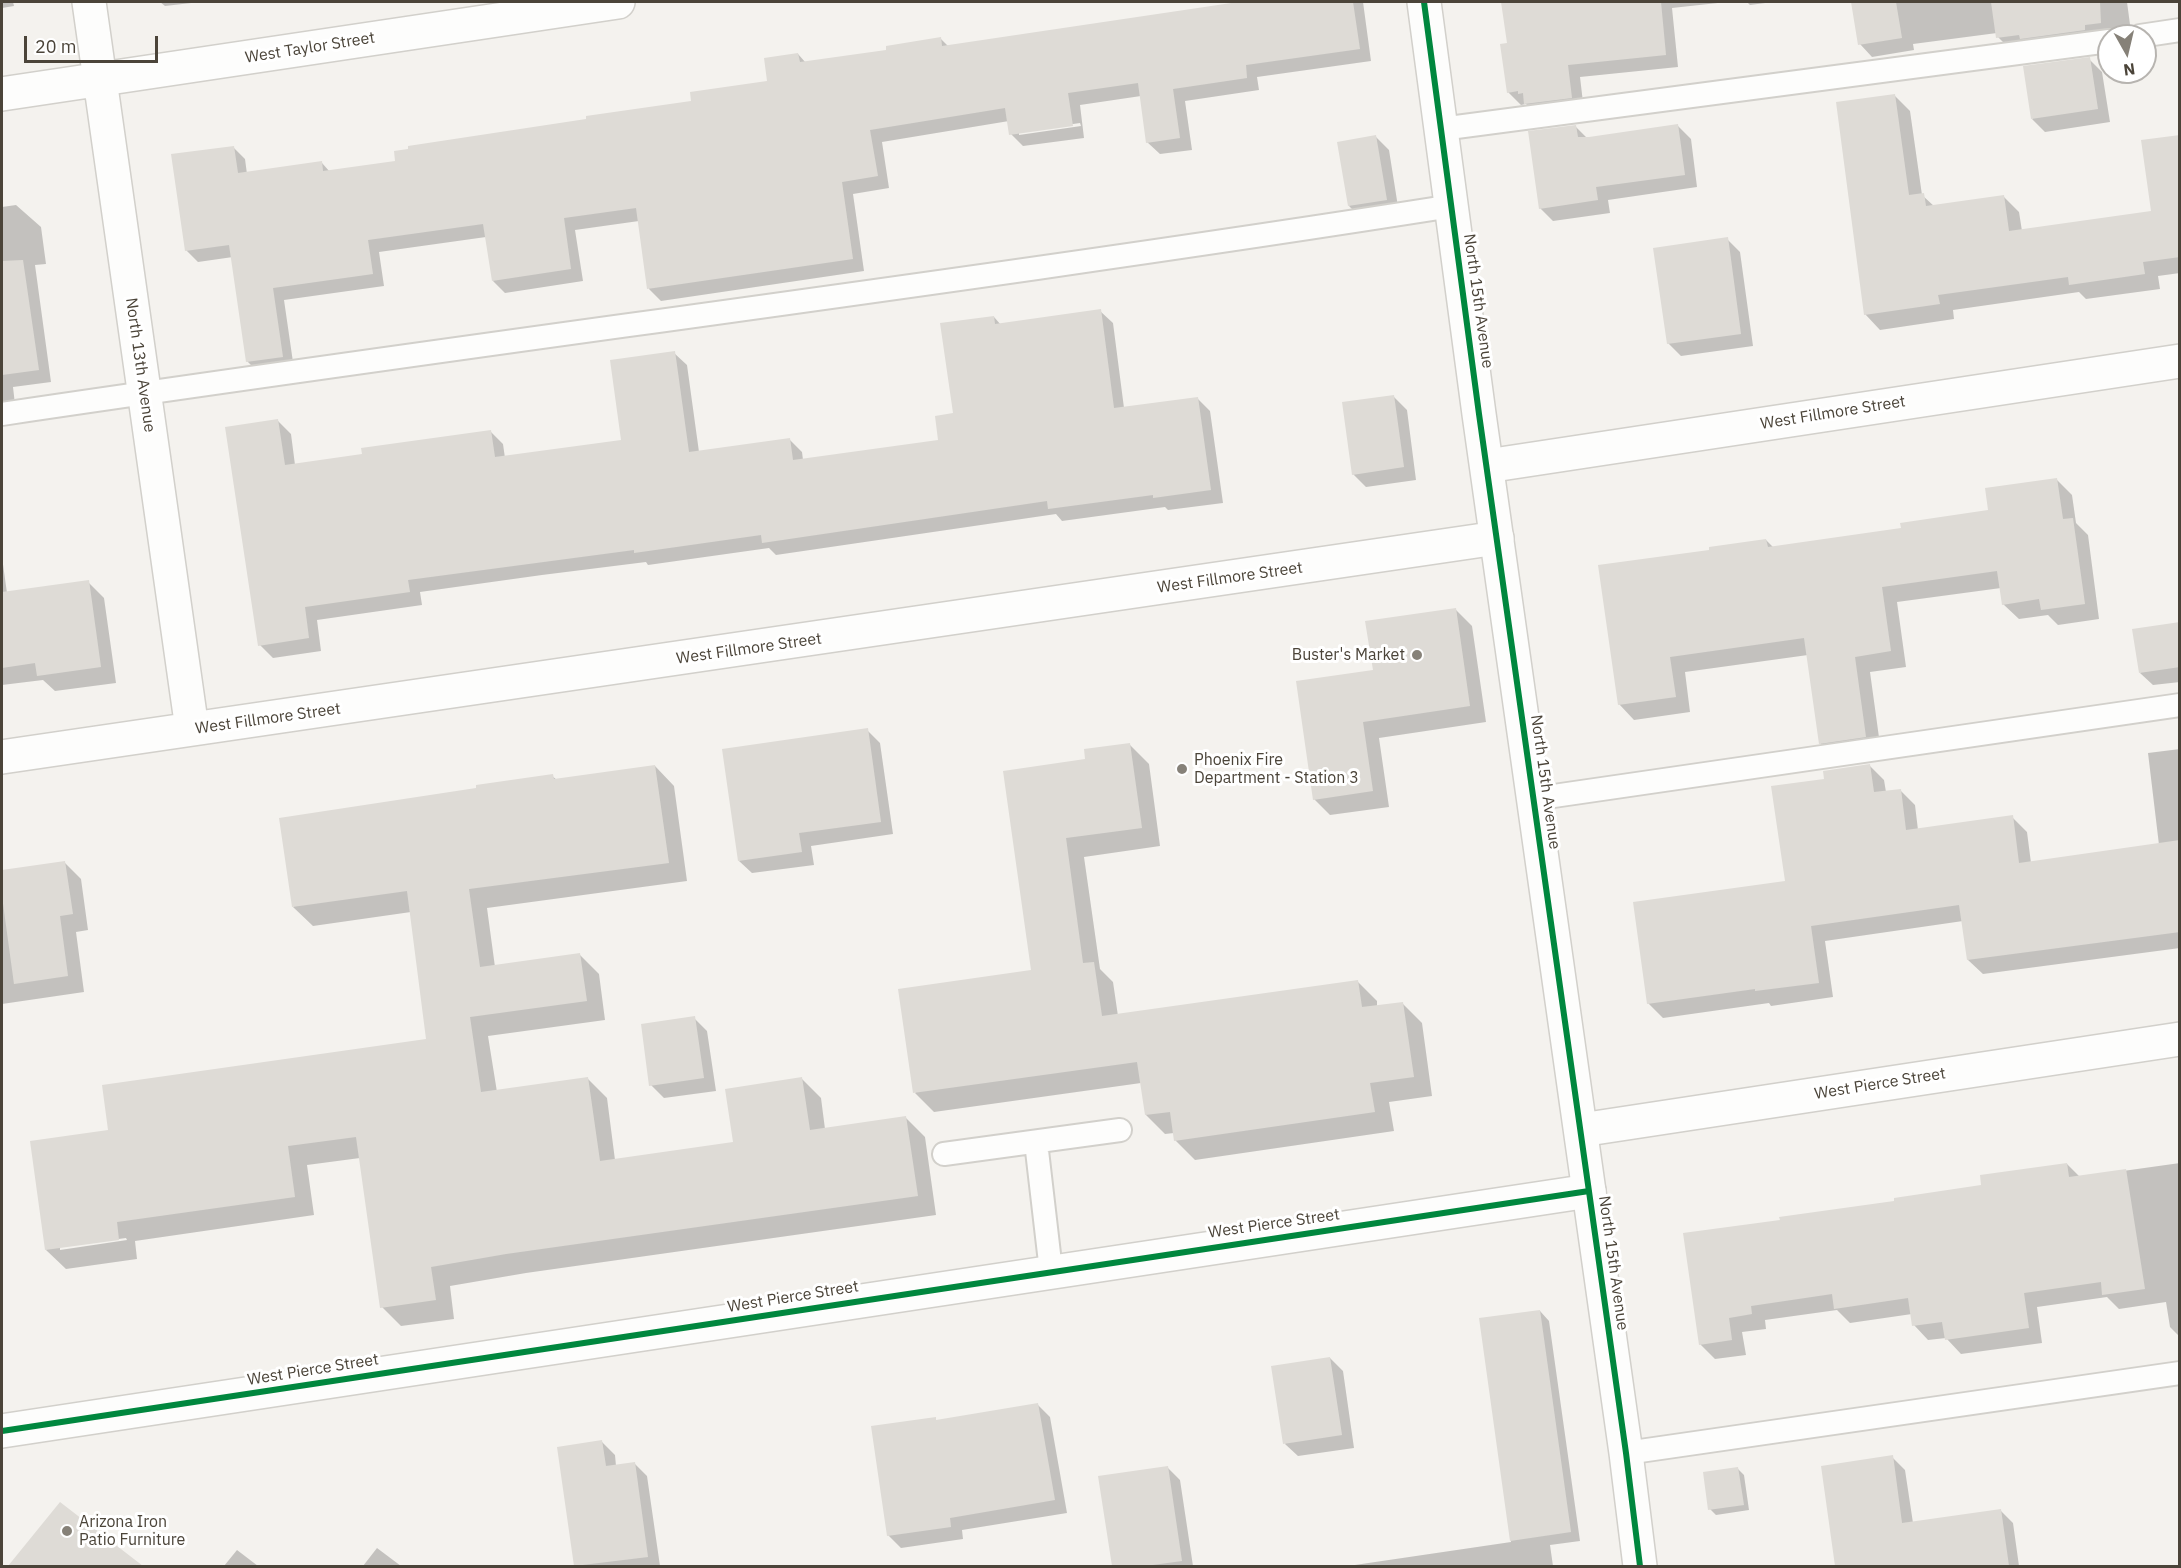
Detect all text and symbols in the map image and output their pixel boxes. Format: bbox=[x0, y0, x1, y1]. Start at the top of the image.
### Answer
scale bar bbox=[27, 24, 160, 62]
north arrow bbox=[2097, 24, 2157, 84]
street label: West Taylor Street bbox=[244, 28, 376, 68]
text: 20 m bbox=[35, 35, 77, 58]
text: N bbox=[2122, 59, 2136, 81]
street label: North 15th Avenue bbox=[1459, 232, 1497, 370]
street label: North 13th Avenue bbox=[121, 296, 159, 434]
street label: West Fillmore Street bbox=[1759, 392, 1907, 434]
street label: West Fillmore Street bbox=[1156, 558, 1304, 598]
street label: West Fillmore Street bbox=[675, 629, 823, 669]
place label: Buster's Market bbox=[1292, 645, 1405, 665]
marker: Buster's Market bbox=[1410, 648, 1424, 662]
street label: West Fillmore Street bbox=[194, 699, 342, 739]
street label: North 15th Avenue bbox=[1526, 713, 1564, 851]
place label: Phoenix Fire Department - Station 3 bbox=[1194, 750, 1359, 788]
marker: Phoenix Fire Department - Station 3 bbox=[1175, 762, 1189, 776]
street label: West Pierce Street bbox=[1813, 1064, 1947, 1104]
street label: North 15th Avenue bbox=[1594, 1194, 1632, 1332]
street label: West Pierce Street bbox=[1207, 1205, 1341, 1243]
street label: West Pierce Street bbox=[726, 1277, 860, 1317]
street label: West Pierce Street bbox=[246, 1350, 380, 1390]
place label: Arizona Iron Patio Furniture bbox=[79, 1512, 185, 1550]
marker: Arizona Iron Patio Furniture bbox=[60, 1524, 74, 1538]

